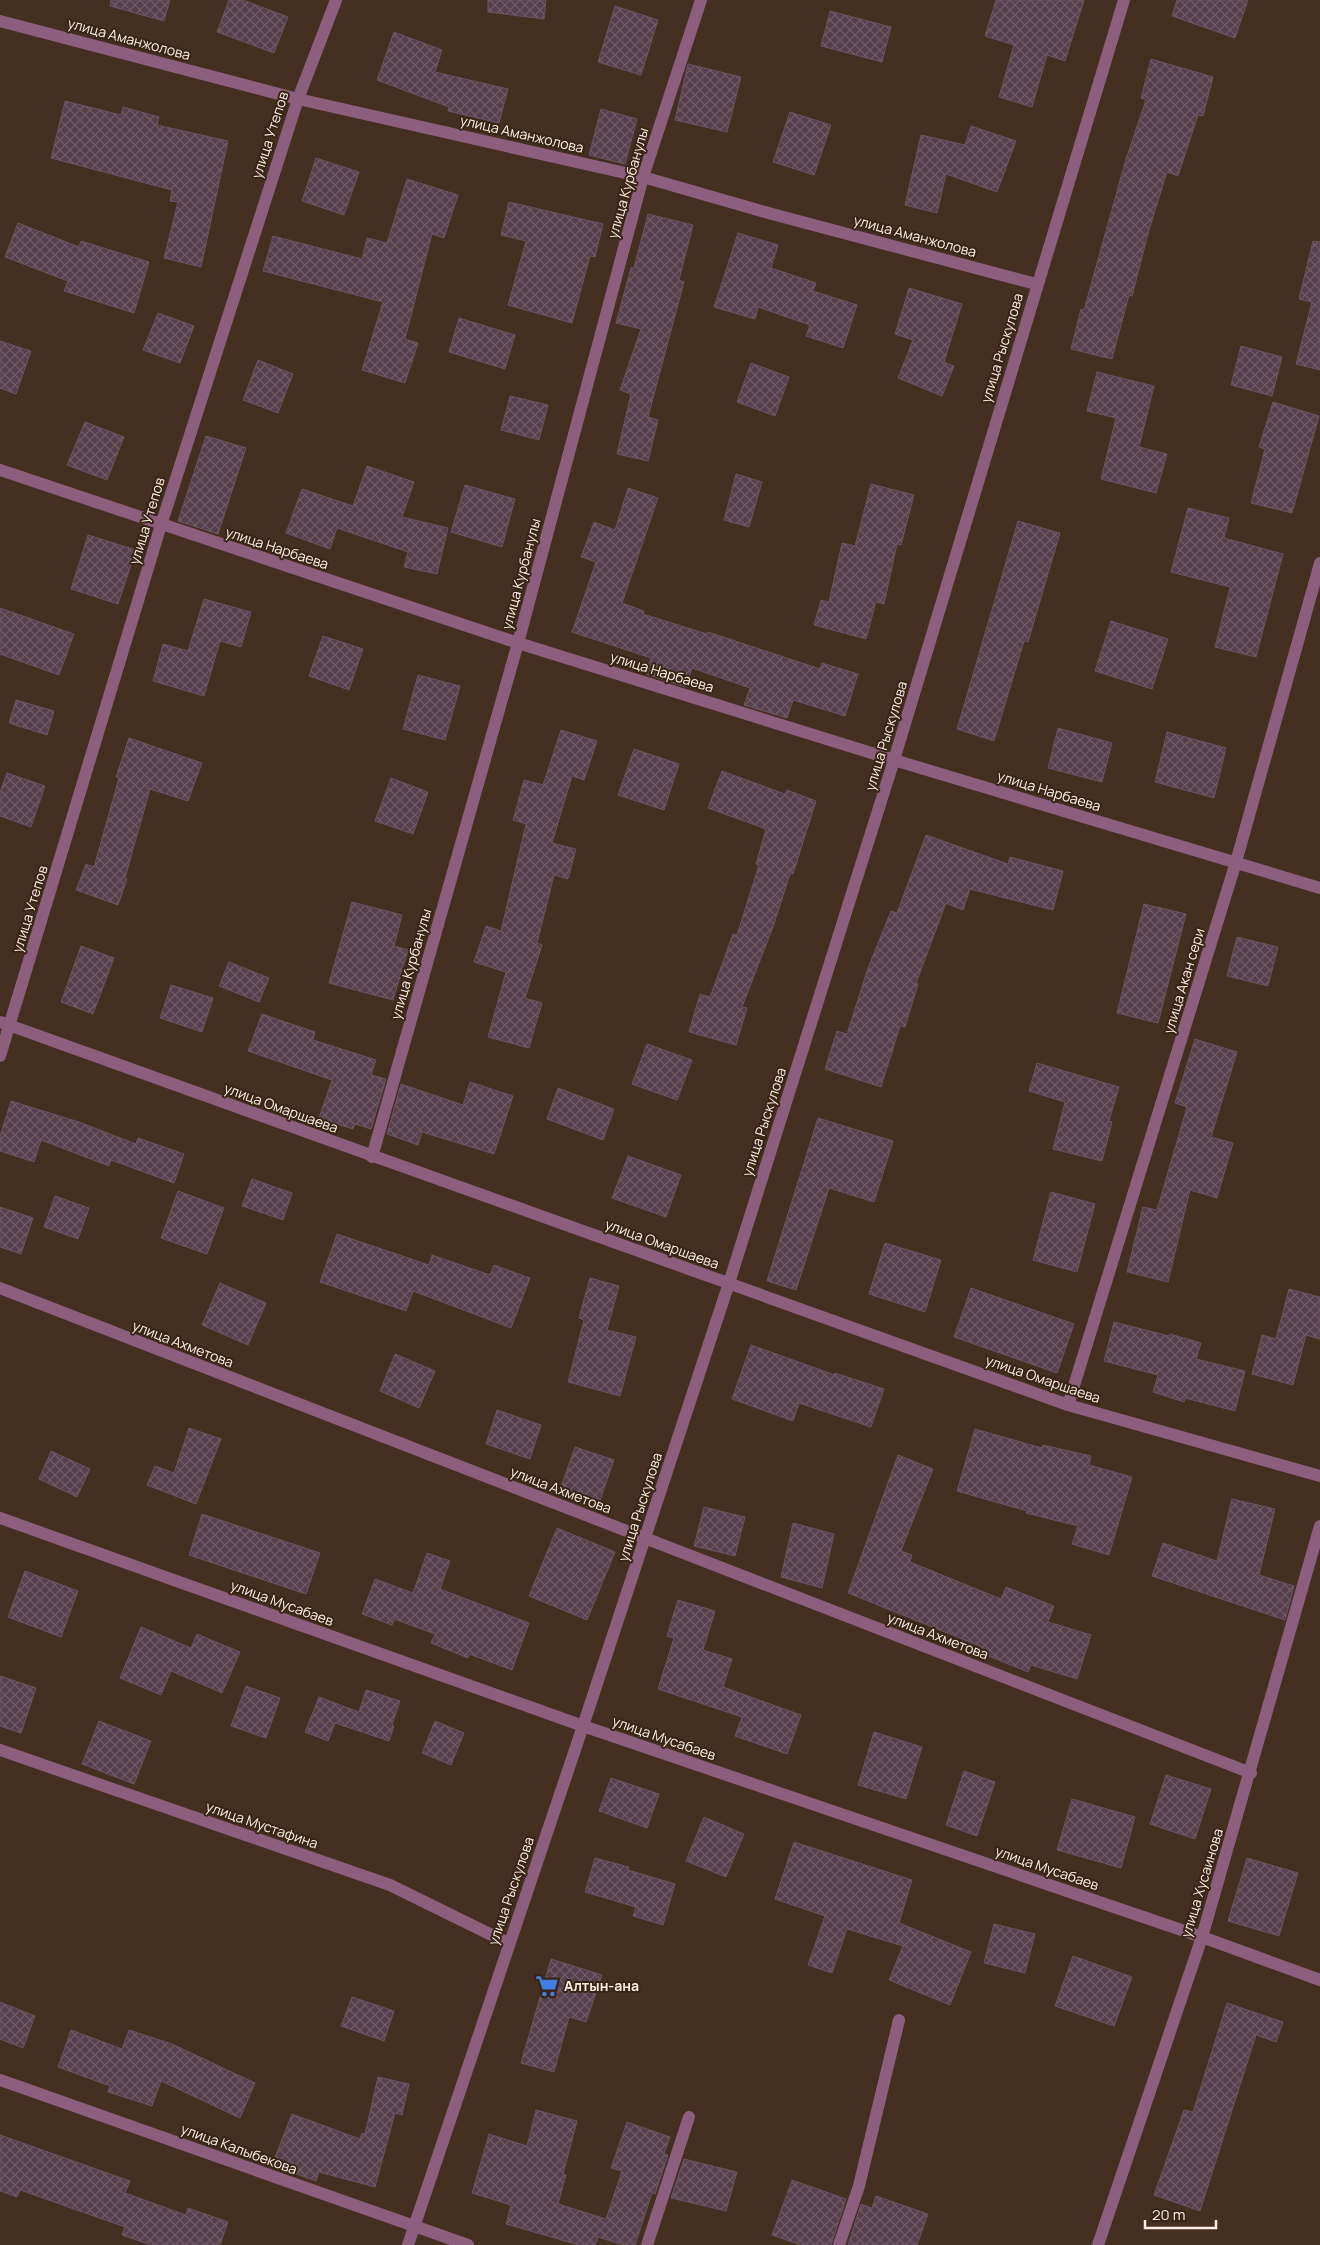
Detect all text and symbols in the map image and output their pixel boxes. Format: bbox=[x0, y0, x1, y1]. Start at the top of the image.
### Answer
street label: улица Аманжолова bbox=[66, 13, 193, 64]
street label: улица Утепов bbox=[247, 89, 293, 181]
street label: улица Аманжолова bbox=[458, 110, 586, 157]
street label: улица Курбанулы bbox=[603, 125, 652, 240]
street label: улица Аманжолова bbox=[852, 210, 979, 261]
street label: улица Рыскулова bbox=[976, 291, 1027, 405]
street label: улица Утепов bbox=[124, 475, 169, 567]
street label: улица Курбанулы bbox=[497, 516, 545, 632]
street label: улица Нарбаева bbox=[223, 522, 331, 573]
street label: улица Нарбаева bbox=[608, 647, 716, 696]
street label: улица Рыскулова bbox=[860, 679, 911, 793]
street label: улица Нарбаева bbox=[995, 766, 1103, 815]
street label: улица Утепов bbox=[7, 863, 52, 955]
street label: улица Курбанулы bbox=[386, 906, 435, 1021]
street label: улица Акан сери bbox=[1158, 926, 1209, 1036]
street label: улица Рыскулова bbox=[737, 1065, 790, 1179]
street label: улица Омаршаева bbox=[222, 1078, 341, 1137]
street label: улица Омаршаева bbox=[603, 1214, 722, 1273]
street label: улица Ахметова bbox=[130, 1316, 236, 1372]
street label: улица Омаршаева bbox=[983, 1350, 1103, 1407]
street label: улица Рыскулова bbox=[613, 1450, 666, 1564]
street label: улица Ахметова bbox=[508, 1462, 614, 1518]
street label: улица Мусабаев bbox=[228, 1575, 337, 1630]
street label: улица Ахметова bbox=[885, 1608, 991, 1664]
street label: улица Мусабаев bbox=[610, 1711, 719, 1764]
street label: улица Мустафина bbox=[204, 1796, 321, 1853]
street label: улица Хусаинова bbox=[1176, 1826, 1227, 1940]
street label: улица Рыскулова bbox=[483, 1834, 538, 1948]
street label: улица Мусабаев bbox=[993, 1841, 1102, 1894]
supermarket icon: Алтын-ана bbox=[534, 1973, 560, 1999]
place label: Алтын-ана bbox=[564, 1976, 639, 1995]
street label: улица Калыбекова bbox=[178, 2119, 300, 2178]
scale bar bbox=[1145, 2198, 1216, 2230]
text: 20 m bbox=[1152, 2204, 1185, 2225]

